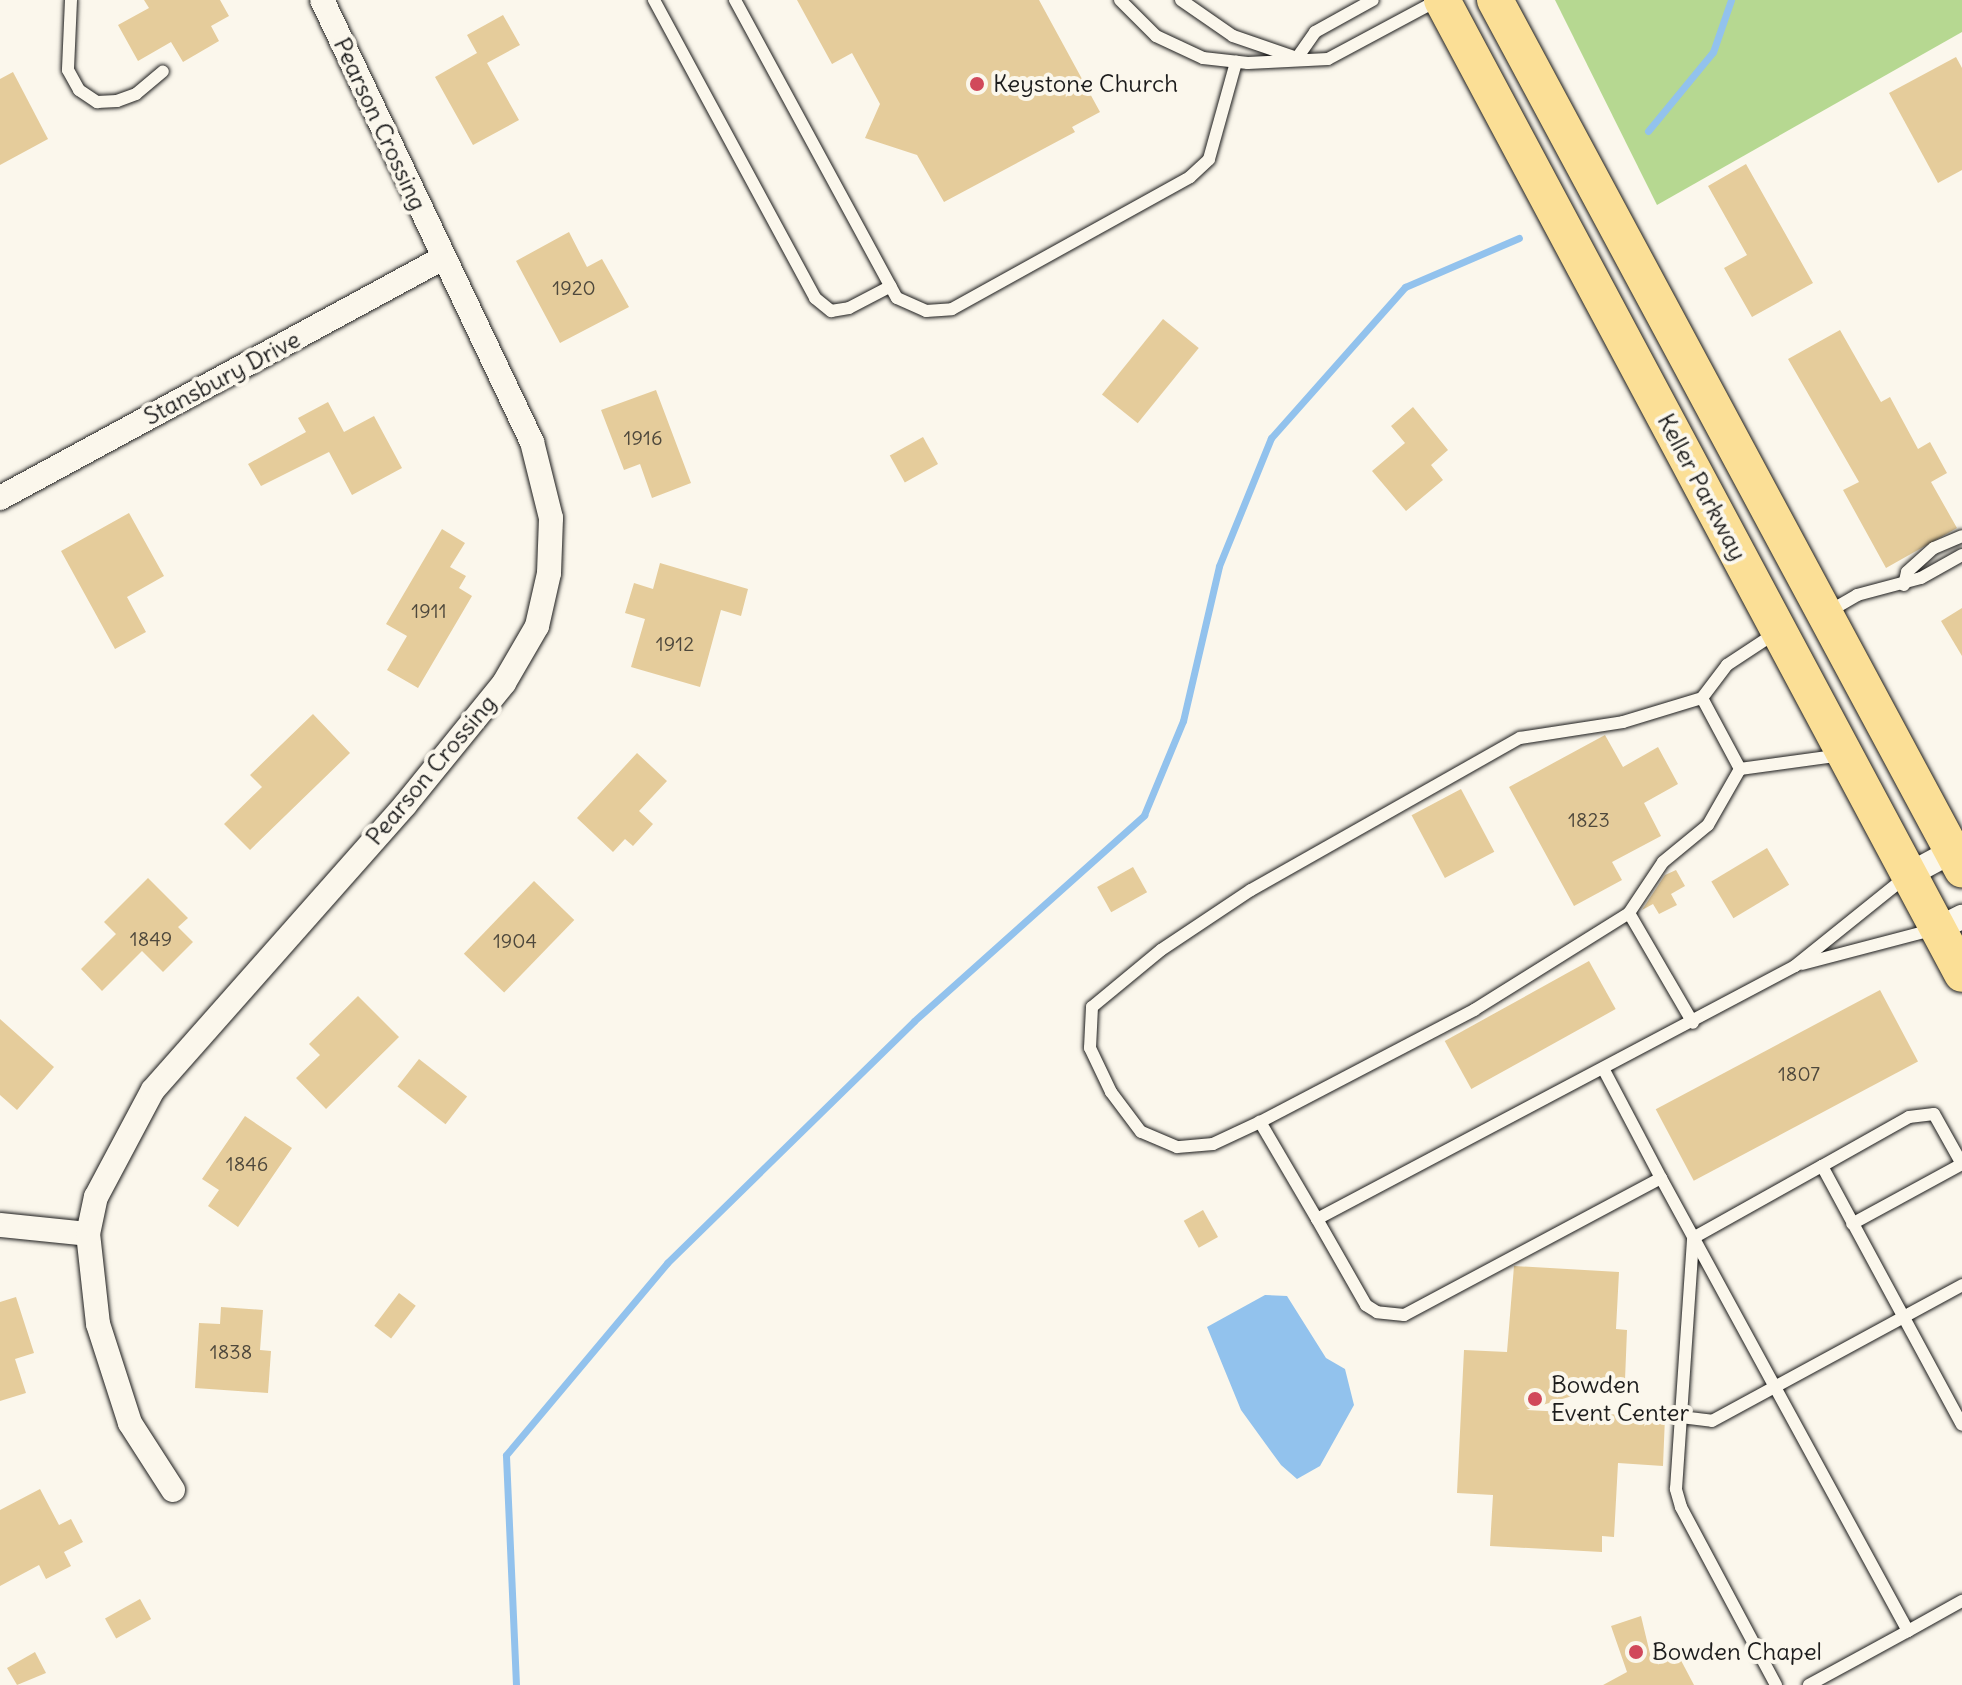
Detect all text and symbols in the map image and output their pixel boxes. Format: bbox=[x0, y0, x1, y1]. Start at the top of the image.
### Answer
street label: Pearson Crossing bbox=[327, 33, 433, 215]
place label: Keystone Church bbox=[993, 70, 1178, 98]
marker: Keystone Church bbox=[968, 75, 986, 93]
house number: 1920 bbox=[552, 275, 596, 299]
street label: Stansbury Drive bbox=[139, 325, 305, 431]
street label: Keller Parkway bbox=[1651, 409, 1753, 565]
house number: 1916 bbox=[624, 425, 662, 449]
house number: 1911 bbox=[411, 598, 447, 622]
house number: 1912 bbox=[656, 631, 694, 655]
street label: Pearson Crossing bbox=[360, 689, 502, 851]
house number: 1823 bbox=[1568, 807, 1610, 831]
house number: 1849 bbox=[130, 926, 172, 950]
house number: 1904 bbox=[493, 928, 537, 952]
house number: 1807 bbox=[1778, 1061, 1820, 1085]
house number: 1846 bbox=[226, 1151, 268, 1175]
house number: 1838 bbox=[210, 1339, 252, 1363]
place label: Bowden Event Center bbox=[1551, 1371, 1689, 1427]
marker: Bowden Event Center bbox=[1526, 1390, 1544, 1408]
place label: Bowden Chapel bbox=[1652, 1638, 1822, 1666]
marker: Bowden Chapel bbox=[1627, 1643, 1645, 1661]

